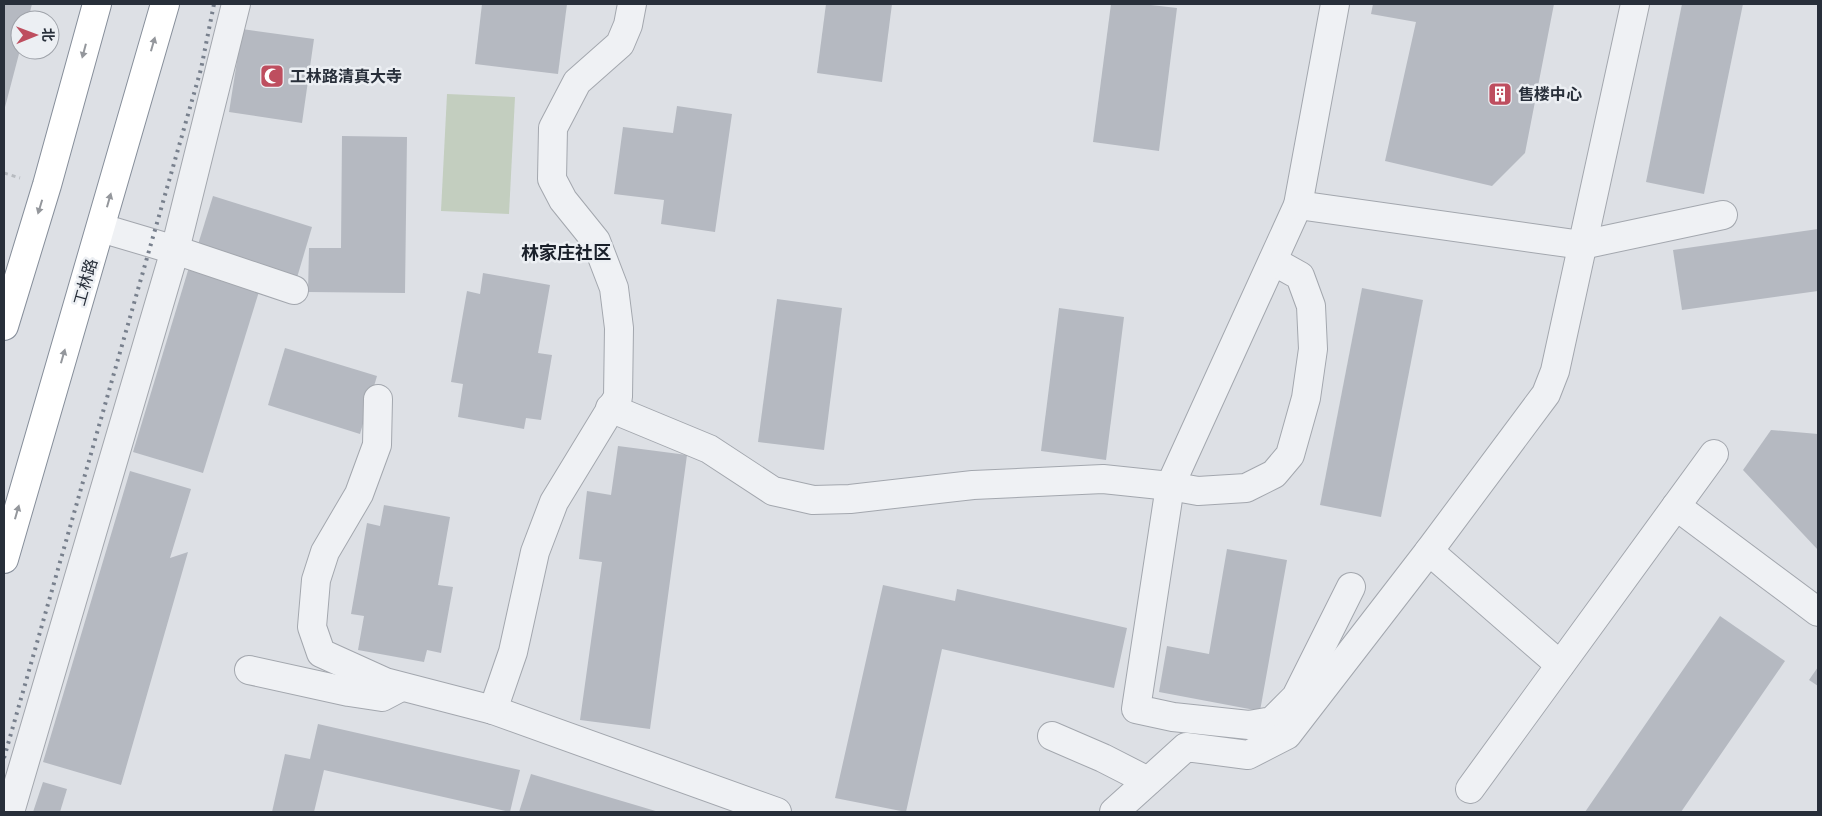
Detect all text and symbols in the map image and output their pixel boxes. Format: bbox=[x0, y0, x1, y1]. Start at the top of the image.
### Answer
north arrow bbox=[10, 10, 60, 60]
text: 北 bbox=[39, 28, 57, 42]
one-way arrow bbox=[150, 37, 158, 52]
one-way arrow bbox=[80, 43, 88, 58]
mosque icon: 工林路清真大寺 bbox=[259, 63, 285, 89]
place label: 工林路清真大寺 bbox=[290, 66, 402, 86]
building icon: 售楼中心 bbox=[1487, 81, 1513, 107]
place label: 售楼中心 bbox=[1518, 84, 1582, 104]
one-way arrow bbox=[105, 193, 113, 208]
one-way arrow bbox=[36, 200, 44, 215]
district label: 林家庄社区 bbox=[521, 241, 611, 264]
street label: 工林路 bbox=[69, 256, 101, 308]
one-way arrow bbox=[60, 349, 68, 364]
one-way arrow bbox=[14, 505, 22, 520]

